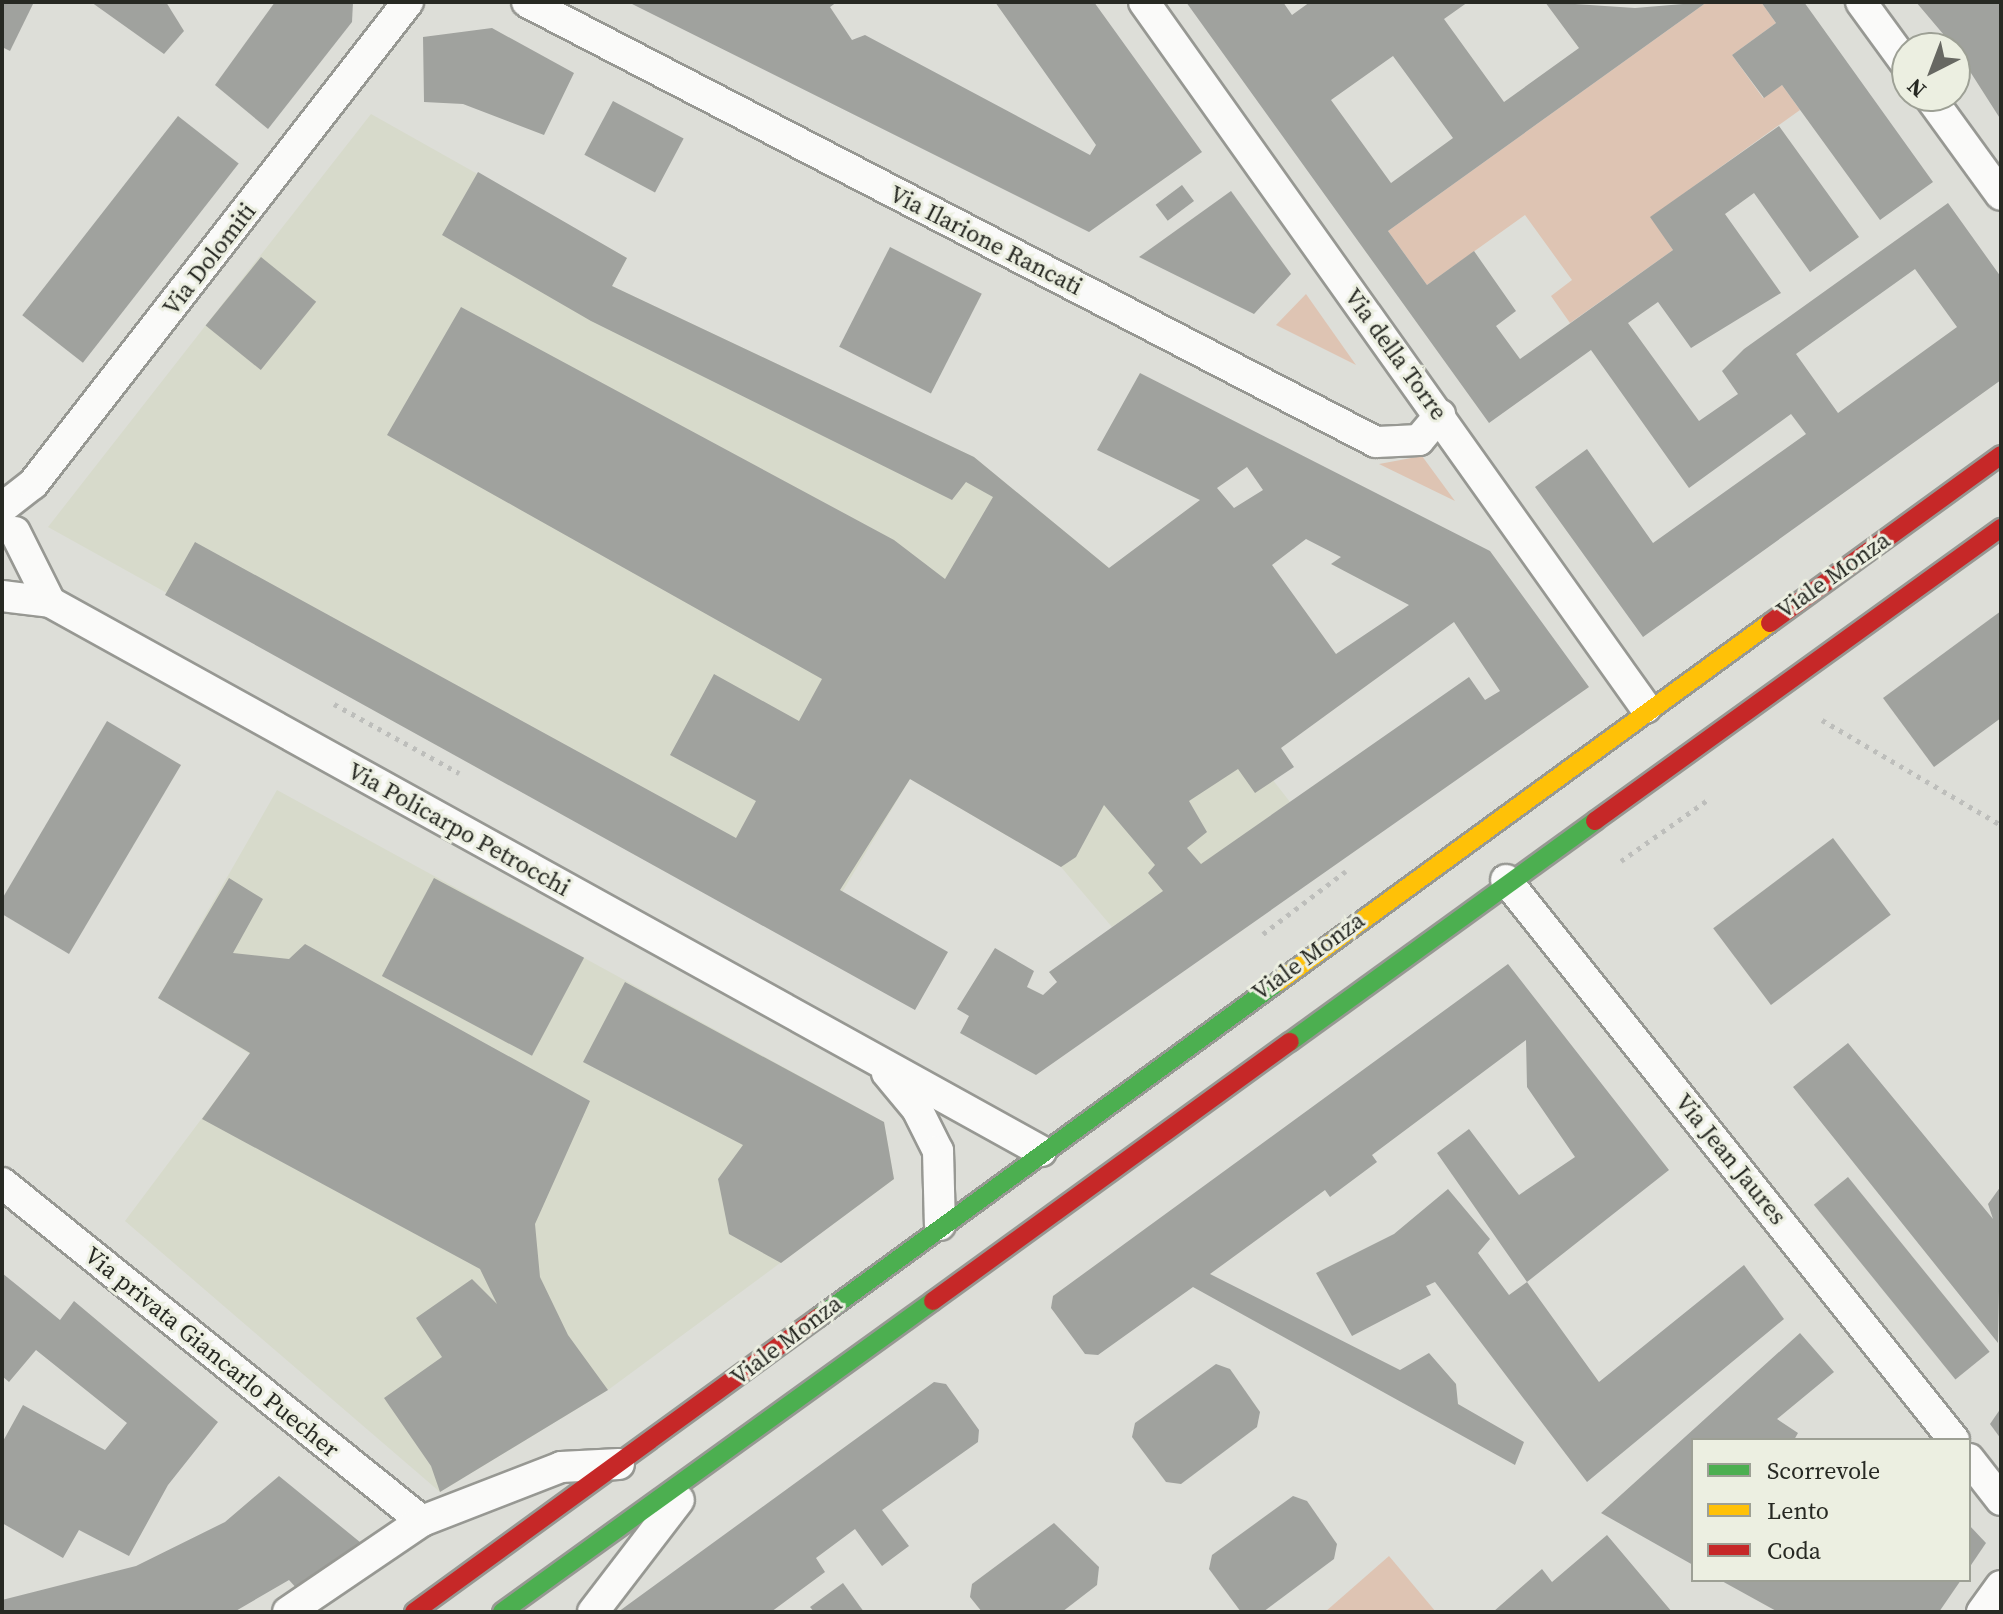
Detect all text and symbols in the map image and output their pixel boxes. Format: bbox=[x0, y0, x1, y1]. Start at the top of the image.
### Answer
north arrow bbox=[1891, 32, 1971, 112]
text: N bbox=[1900, 72, 1932, 105]
street label: Via Ilarione Rancati bbox=[885, 179, 1087, 301]
street label: Via Dolomiti bbox=[156, 197, 262, 321]
street label: Via della Torre bbox=[1338, 282, 1454, 426]
street label: Viale Monza bbox=[1771, 525, 1895, 625]
street label: Via Policarpo Petrocchi bbox=[343, 756, 575, 902]
street label: Viale Monza bbox=[1246, 906, 1370, 1006]
street label: Via Jean Jaures bbox=[1669, 1088, 1793, 1230]
street label: Via privata Giancarlo Puecher bbox=[79, 1240, 345, 1464]
street label: Viale Monza bbox=[725, 1289, 847, 1391]
legend bbox=[1691, 1438, 1971, 1582]
text: Scorrevole bbox=[1767, 1454, 1880, 1487]
text: Lento bbox=[1767, 1494, 1829, 1527]
text: Coda bbox=[1767, 1534, 1821, 1567]

